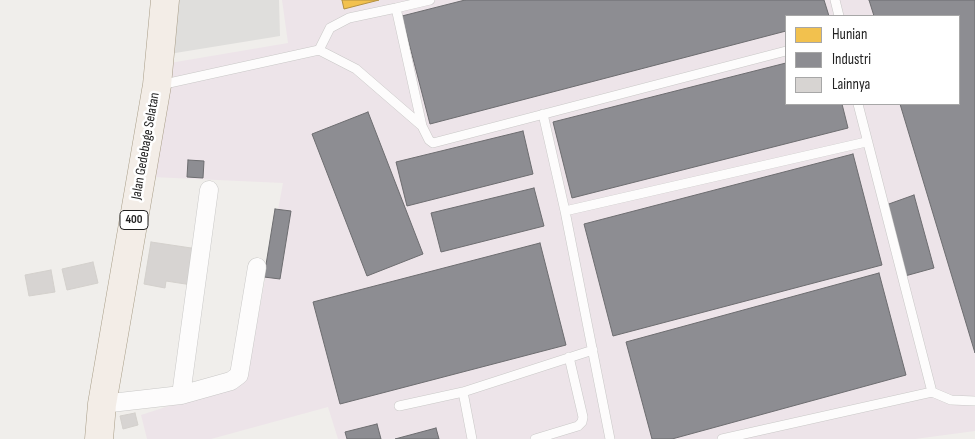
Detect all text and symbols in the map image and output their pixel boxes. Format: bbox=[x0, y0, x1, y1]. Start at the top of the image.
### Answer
legend bbox=[785, 15, 960, 105]
text: Hunian bbox=[832, 25, 867, 44]
text: Industri bbox=[832, 50, 871, 69]
text: Lainnya bbox=[832, 75, 870, 94]
street label: Jalan Gedebage Selatan bbox=[128, 91, 164, 201]
road number: 400 bbox=[120, 210, 148, 230]

